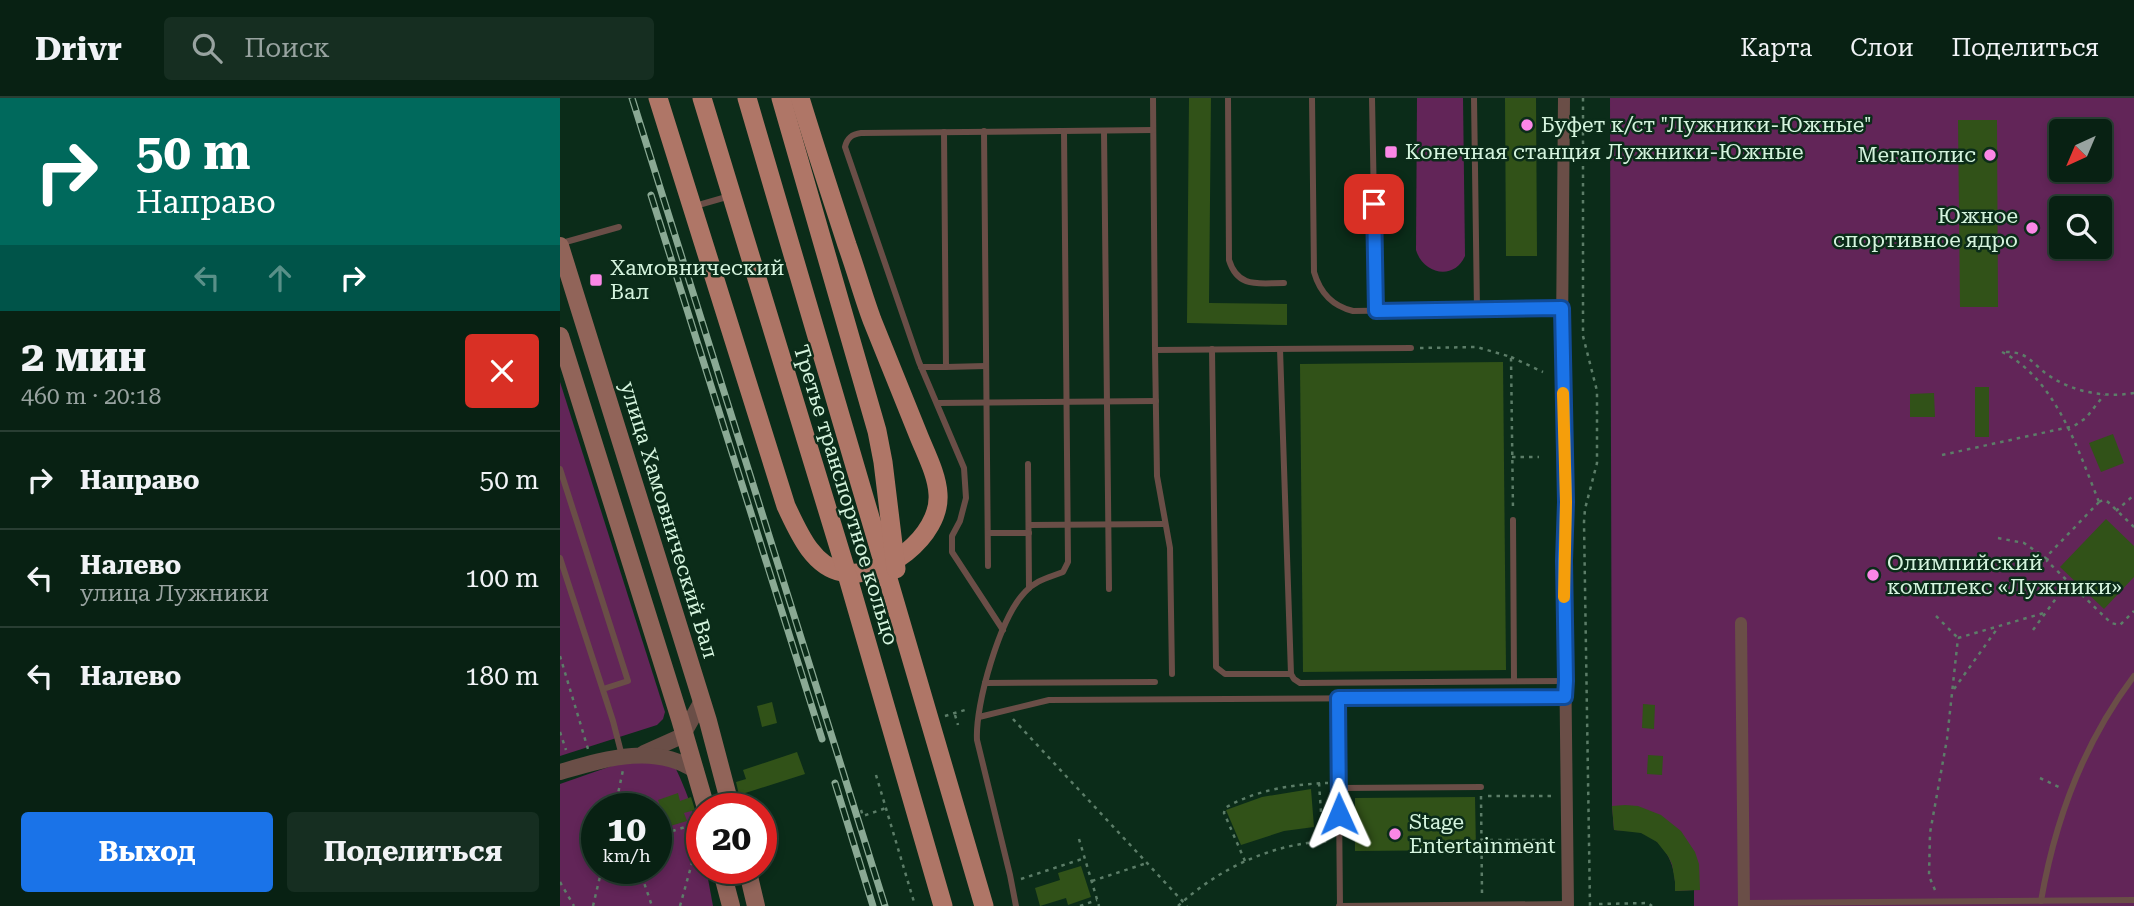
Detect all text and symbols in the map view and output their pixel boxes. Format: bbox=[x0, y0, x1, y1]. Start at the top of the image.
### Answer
search box bbox=[164, 17, 654, 80]
text: Drivr bbox=[35, 29, 122, 68]
icon: search bbox=[188, 29, 226, 67]
text: Поиск bbox=[244, 33, 330, 63]
text: Карта bbox=[1740, 34, 1812, 62]
text: Слои bbox=[1850, 34, 1913, 62]
text: Поделиться bbox=[1951, 34, 2099, 62]
place label: Буфет к/ст "Лужники-Южные" bbox=[1541, 113, 1872, 137]
marker: Буфет к/ст "Лужники-Южные" bbox=[1519, 117, 1535, 133]
north arrow bbox=[2049, 119, 2112, 182]
map controls bbox=[2049, 119, 2112, 259]
text: 50 m bbox=[136, 124, 251, 181]
icon: right bbox=[21, 126, 112, 217]
place label: Конечная станция Лужники-Южные bbox=[1405, 140, 1803, 164]
place label: Мегаполис bbox=[1858, 143, 1976, 167]
marker: Конечная станция Лужники-Южные bbox=[1383, 144, 1399, 160]
marker: Мегаполис bbox=[1982, 147, 1998, 163]
pin bbox=[1344, 174, 1404, 234]
text: Направо bbox=[136, 183, 276, 221]
icon: arrive bbox=[1355, 185, 1393, 223]
button: search bbox=[2049, 196, 2112, 259]
place label: Южное спортивное ядро bbox=[1833, 204, 2018, 252]
marker: Южное спортивное ядро bbox=[2024, 220, 2040, 236]
place label: Хамовнический Вал bbox=[610, 256, 784, 304]
icon: left bbox=[188, 259, 226, 297]
icon: ahead bbox=[261, 259, 299, 297]
icon: right bbox=[334, 259, 372, 297]
marker: Хамовнический Вал bbox=[588, 272, 604, 288]
text: 2 мин bbox=[21, 332, 146, 381]
button: close bbox=[465, 334, 539, 408]
street label: Третье транспортное кольцо bbox=[789, 342, 903, 648]
street label: улица Хамовнический Вал bbox=[615, 379, 723, 661]
text: 460 m · 20:18 bbox=[21, 383, 161, 410]
icon: right bbox=[21, 461, 59, 499]
text: Направо bbox=[80, 465, 200, 495]
text: 50 m bbox=[480, 465, 539, 495]
text: Налево bbox=[80, 550, 181, 580]
place label: Олимпийский комплекс «Лужники» bbox=[1887, 551, 2122, 599]
icon: left bbox=[21, 559, 59, 597]
text: 100 m bbox=[465, 563, 539, 593]
marker: Олимпийский комплекс «Лужники» bbox=[1865, 567, 1881, 583]
text: улица Лужники bbox=[80, 580, 269, 607]
icon: left bbox=[21, 657, 59, 695]
text: Налево bbox=[80, 661, 181, 691]
text: 180 m bbox=[465, 661, 539, 691]
position arrow bbox=[1302, 777, 1376, 851]
speed limit sign: 20 bbox=[686, 793, 777, 884]
text: 10 bbox=[607, 809, 646, 850]
place label: Stage Entertainment bbox=[1409, 810, 1556, 858]
button: Выход bbox=[21, 812, 273, 892]
button: Поделиться bbox=[287, 812, 539, 892]
marker: Stage Entertainment bbox=[1387, 826, 1403, 842]
text: km/h bbox=[602, 845, 651, 866]

